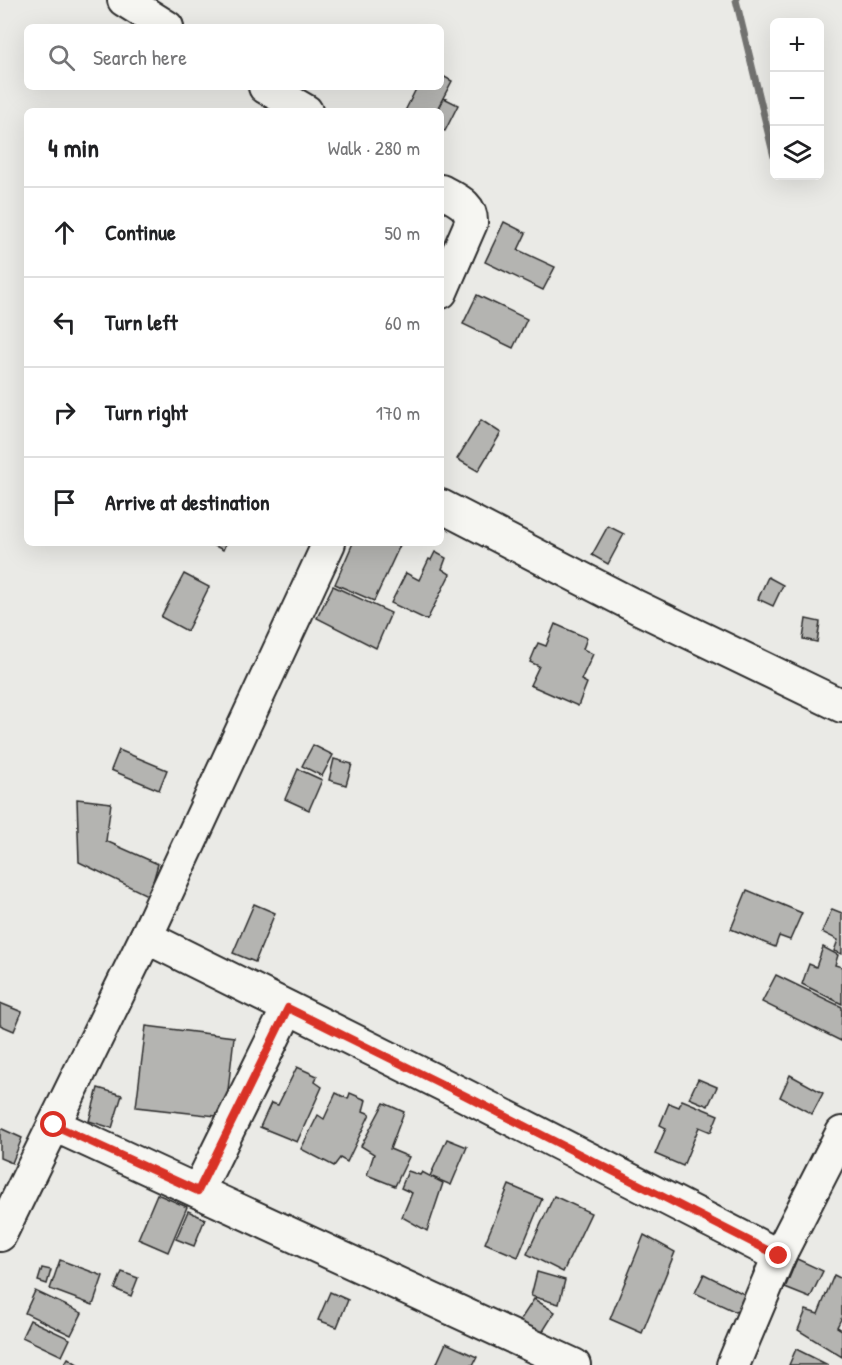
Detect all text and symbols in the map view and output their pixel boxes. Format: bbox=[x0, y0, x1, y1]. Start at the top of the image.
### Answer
map controls bbox=[770, 18, 824, 180]
button: + bbox=[770, 18, 824, 72]
search box bbox=[24, 24, 444, 90]
icon: search bbox=[45, 41, 78, 74]
text: Search here bbox=[93, 42, 187, 72]
button: − bbox=[770, 72, 824, 126]
button: layers bbox=[770, 126, 824, 180]
text: 4 min bbox=[48, 130, 99, 165]
text: Walk · 280 m bbox=[328, 134, 420, 161]
icon: ahead bbox=[48, 216, 81, 249]
text: Continue bbox=[105, 217, 176, 247]
text: 50 m bbox=[384, 219, 420, 246]
icon: left bbox=[48, 306, 81, 339]
text: Turn left bbox=[105, 307, 178, 337]
text: 60 m bbox=[385, 309, 420, 336]
icon: right bbox=[48, 396, 81, 429]
text: Turn right bbox=[105, 397, 188, 427]
text: 170 m bbox=[376, 399, 420, 426]
icon: arrive bbox=[48, 486, 81, 519]
text: Arrive at destination bbox=[105, 487, 270, 517]
route start bbox=[40, 1111, 66, 1137]
route end bbox=[765, 1242, 791, 1268]

